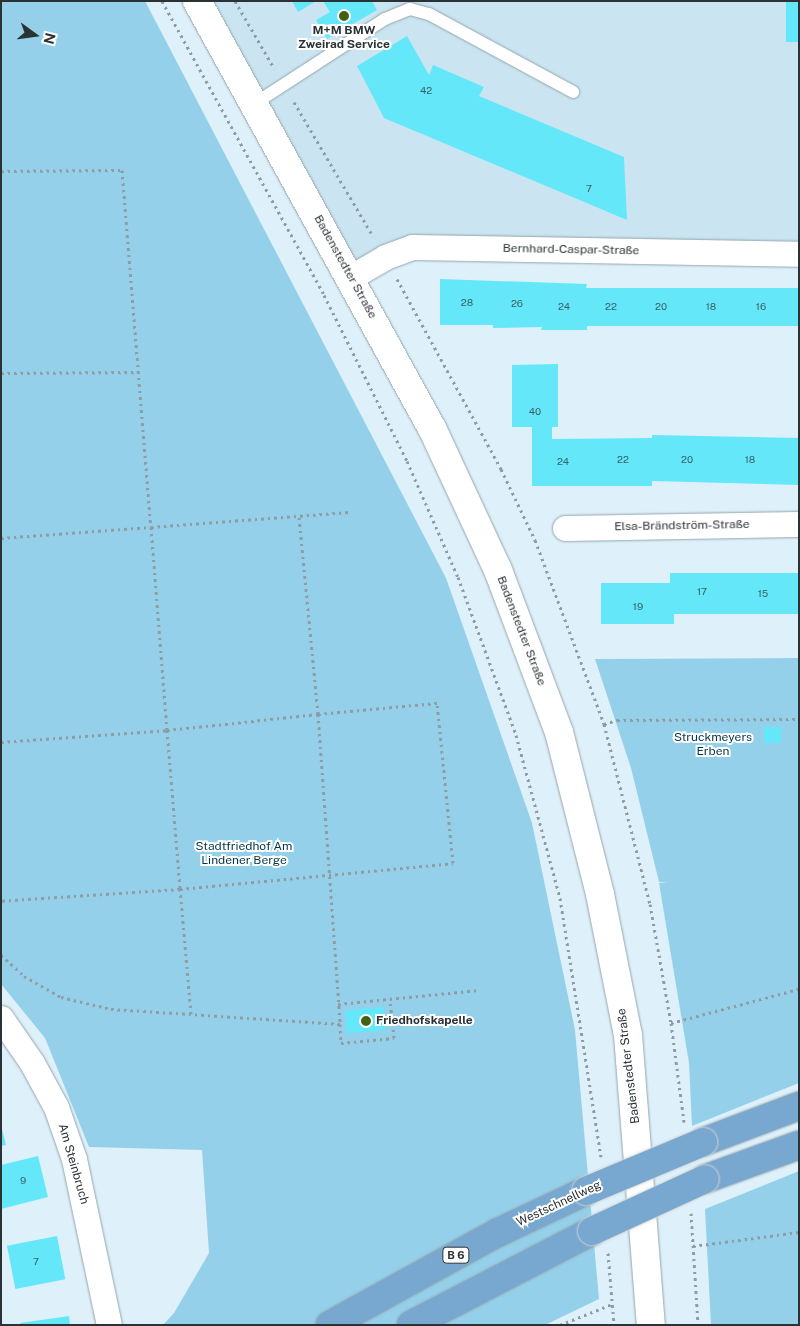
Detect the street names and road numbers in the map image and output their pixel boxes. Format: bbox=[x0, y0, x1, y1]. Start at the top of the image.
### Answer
street label: Badenstedter Straße bbox=[311, 213, 379, 321]
street label: Bernhard-Caspar-Straße bbox=[503, 242, 639, 258]
street label: Elsa-Brändström-Straße bbox=[614, 518, 750, 534]
street label: Badenstedter Straße bbox=[493, 574, 549, 688]
street label: Badenstedter Straße bbox=[615, 1007, 643, 1125]
street label: Am Steinbruch bbox=[55, 1122, 91, 1206]
street label: Westschnellweg bbox=[514, 1178, 604, 1230]
road number: B 6 bbox=[442, 1246, 470, 1264]

